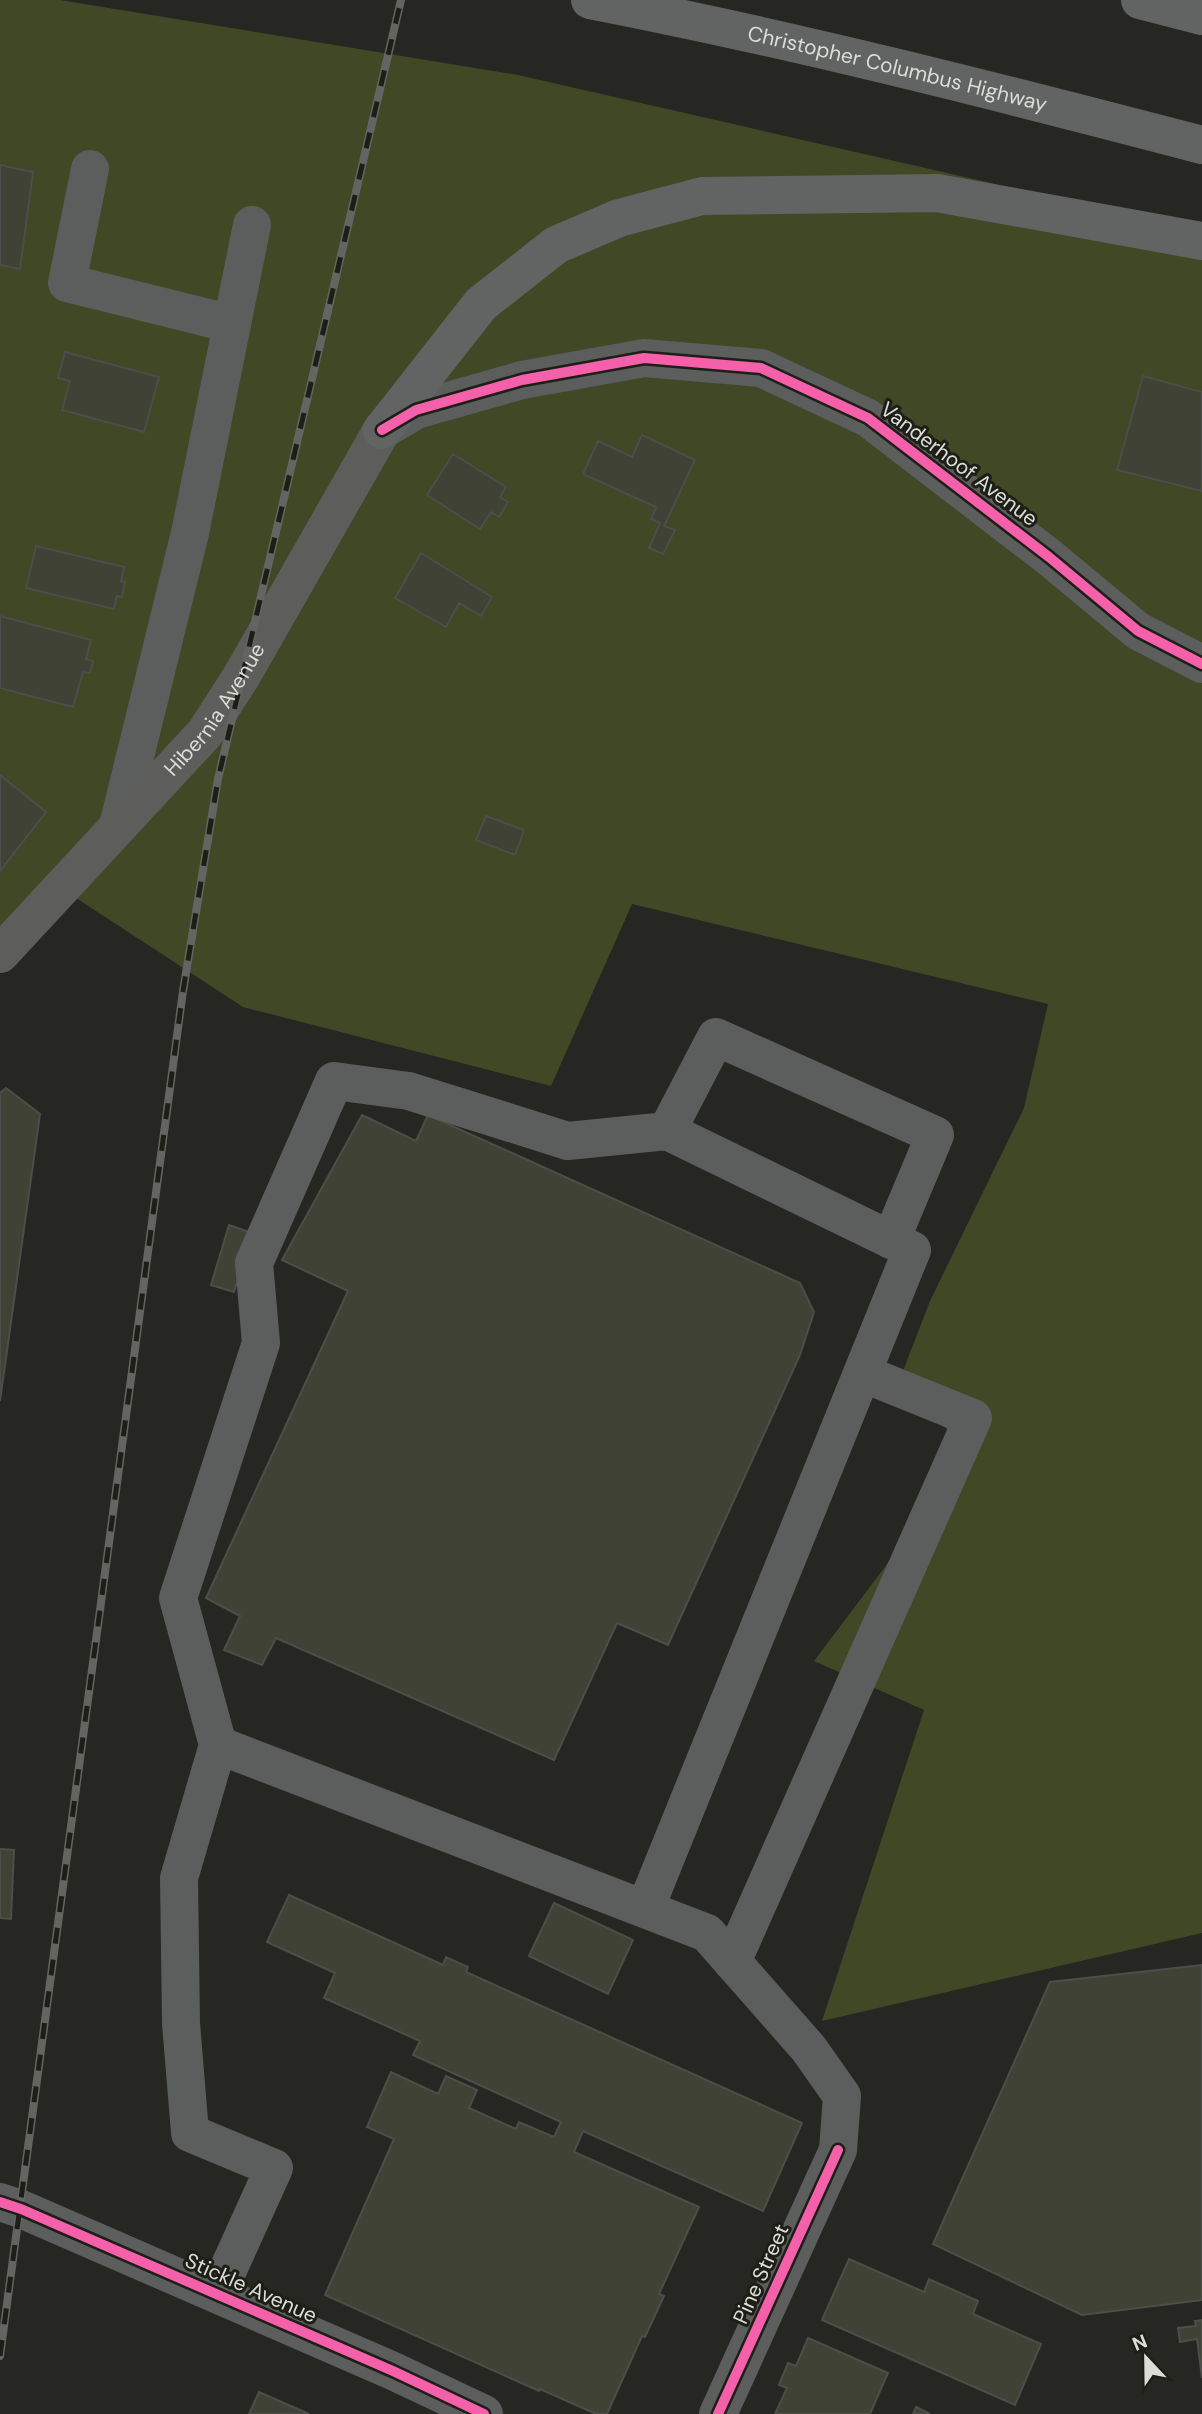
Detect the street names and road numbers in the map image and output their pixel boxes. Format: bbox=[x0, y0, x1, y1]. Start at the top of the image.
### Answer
street label: Christopher Columbus Highway bbox=[745, 19, 1050, 118]
street label: Vanderhoof Avenue bbox=[875, 396, 1043, 532]
street label: Hibernia Avenue bbox=[158, 638, 271, 782]
street label: Pine Street bbox=[727, 2220, 795, 2328]
street label: Stickle Avenue bbox=[181, 2246, 321, 2330]

